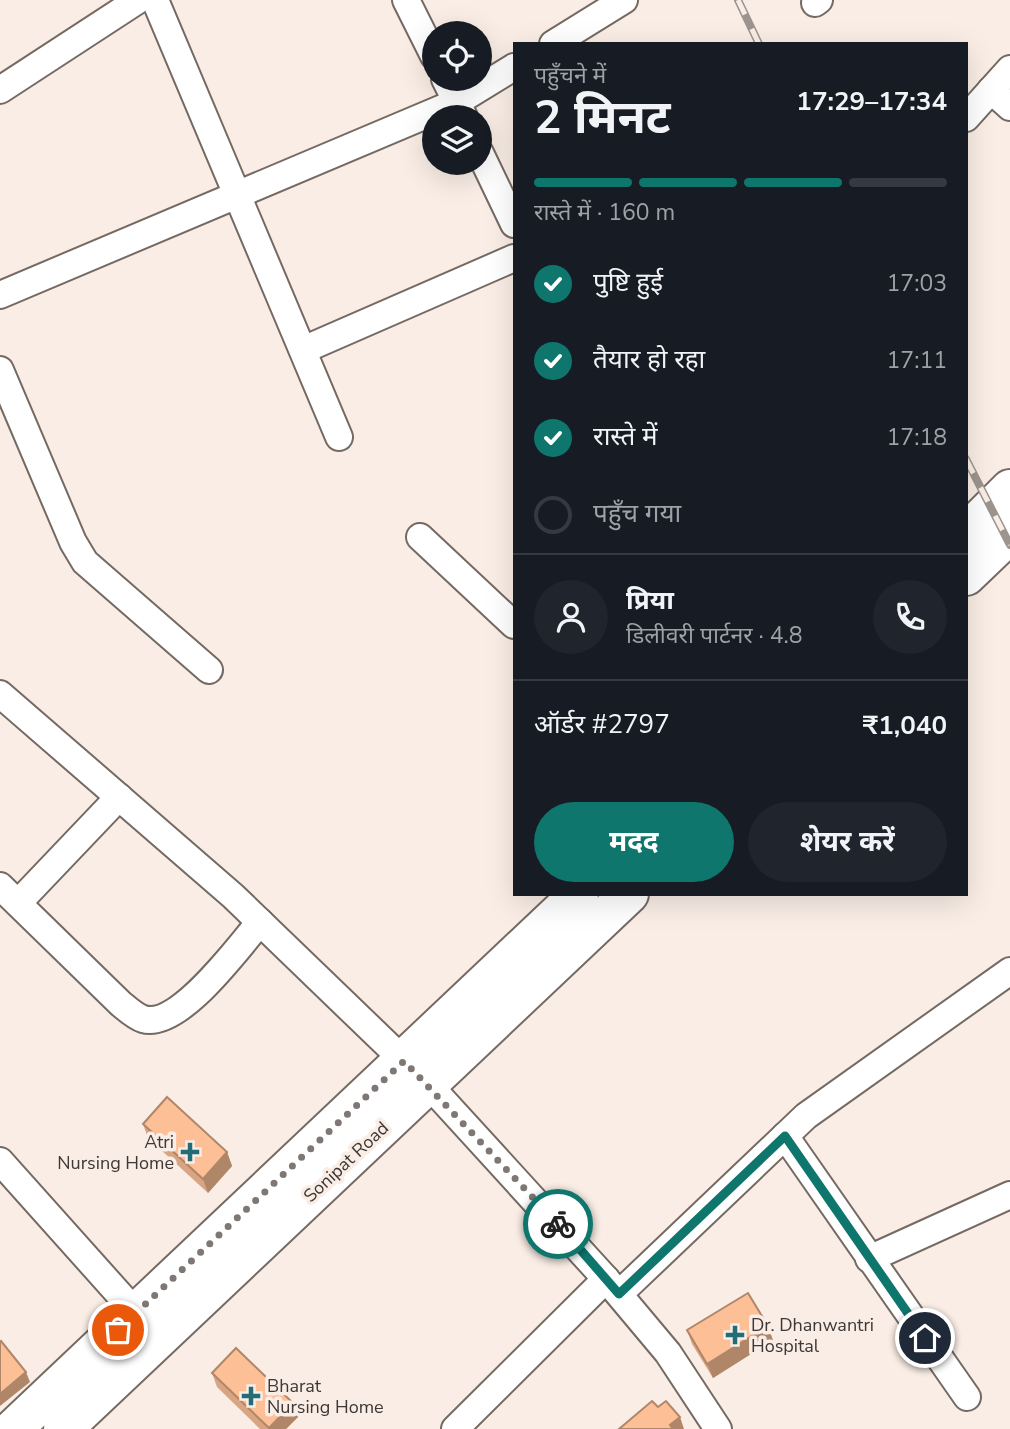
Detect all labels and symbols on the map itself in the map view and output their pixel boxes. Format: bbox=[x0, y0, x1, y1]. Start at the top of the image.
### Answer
street label: Sonipat Road bbox=[298, 1116, 394, 1208]
place label: Atri Nursing Home bbox=[57, 1130, 174, 1175]
marker: Atri Nursing Home bbox=[180, 1142, 200, 1162]
courier bbox=[523, 1189, 593, 1259]
pin bbox=[88, 1300, 148, 1360]
pin bbox=[895, 1308, 955, 1368]
place label: Dr. Dhanwantri Hospital bbox=[751, 1313, 874, 1358]
marker: Dr. Dhanwantri Hospital bbox=[725, 1325, 745, 1345]
place label: Bharat Nursing Home bbox=[267, 1374, 384, 1419]
marker: Bharat Nursing Home bbox=[241, 1386, 261, 1406]

